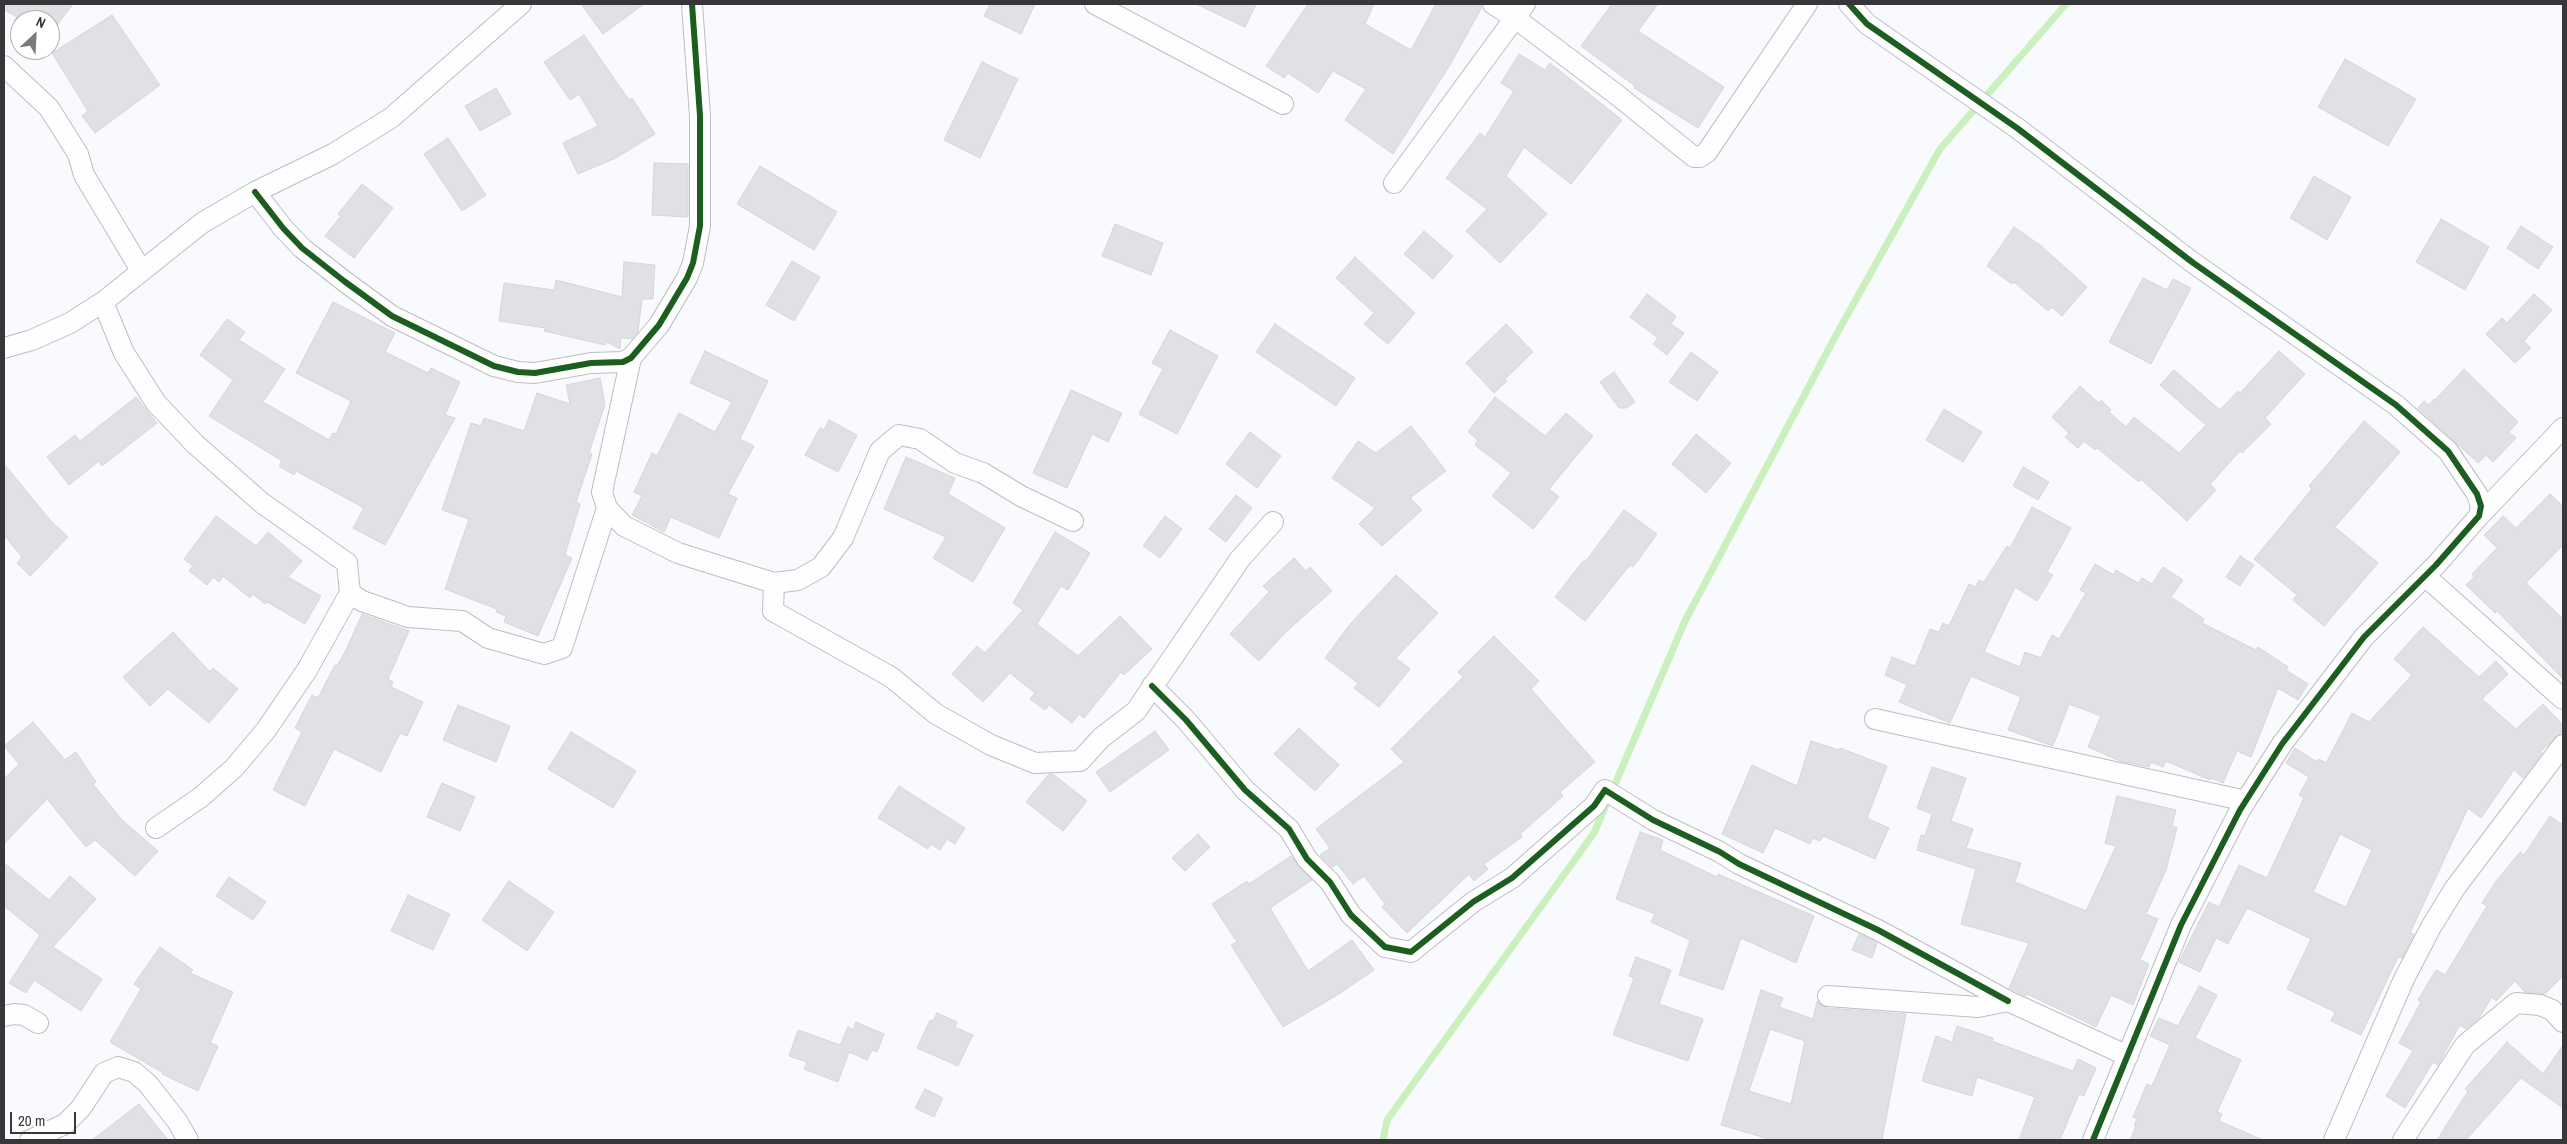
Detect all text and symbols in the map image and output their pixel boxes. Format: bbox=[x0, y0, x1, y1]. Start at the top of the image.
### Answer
north arrow bbox=[10, 10, 60, 60]
text: N bbox=[33, 12, 48, 32]
scale bar bbox=[12, 1102, 79, 1134]
text: 20 m bbox=[18, 1110, 45, 1131]

